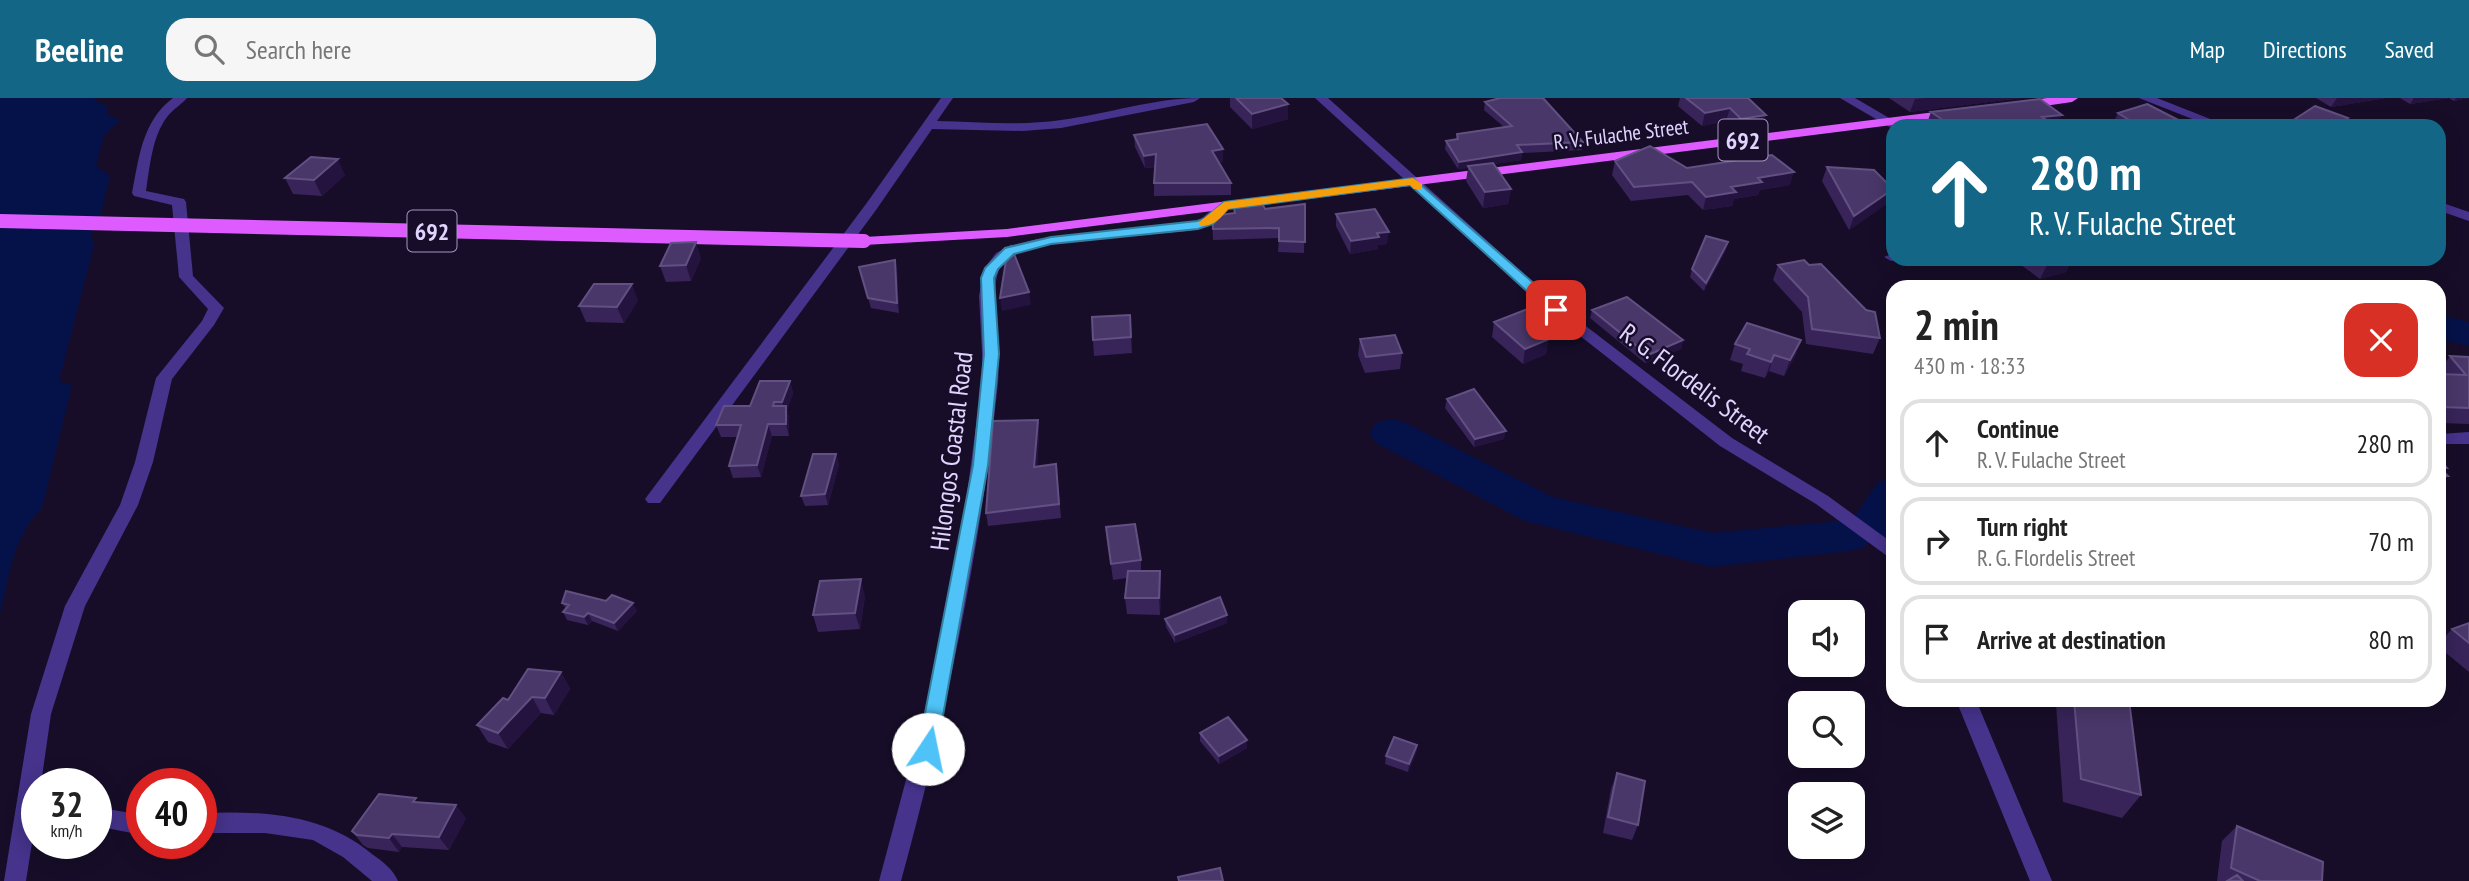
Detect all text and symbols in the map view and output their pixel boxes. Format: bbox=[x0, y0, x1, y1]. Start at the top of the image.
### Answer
search box bbox=[166, 18, 656, 81]
text: Beeline bbox=[35, 28, 124, 71]
icon: search bbox=[190, 30, 228, 68]
text: Search here bbox=[246, 33, 351, 66]
text: Map bbox=[2190, 34, 2225, 65]
text: Directions bbox=[2263, 34, 2347, 65]
text: Saved bbox=[2385, 34, 2434, 65]
street label: R. V. Fulache Street bbox=[1552, 112, 1690, 156]
road number: 692 bbox=[1718, 120, 1768, 160]
text: 280 m bbox=[2029, 140, 2142, 204]
icon: ahead bbox=[1914, 147, 2005, 238]
text: R. V. Fulache Street bbox=[2029, 202, 2236, 244]
road number: 692 bbox=[408, 211, 457, 252]
pin bbox=[1526, 280, 1586, 340]
icon: arrive bbox=[1537, 291, 1575, 329]
text: 2 min bbox=[1914, 297, 1999, 352]
button: close bbox=[2344, 303, 2418, 377]
street label: R. G. Flordelis Street bbox=[1614, 316, 1776, 450]
street label: Hilongos Coastal Road bbox=[922, 350, 980, 552]
text: 430 m · 18:33 bbox=[1914, 351, 2026, 380]
text: Continue bbox=[1977, 412, 2059, 445]
icon: ahead bbox=[1918, 424, 1956, 462]
text: 280 m bbox=[2356, 427, 2414, 460]
text: R. V. Fulache Street bbox=[1977, 445, 2126, 474]
text: Turn right bbox=[1977, 510, 2068, 543]
icon: right bbox=[1918, 522, 1956, 560]
text: 70 m bbox=[2368, 525, 2414, 558]
text: R. G. Flordelis Street bbox=[1977, 543, 2135, 572]
map controls bbox=[1788, 600, 1865, 859]
button: sound bbox=[1788, 600, 1865, 677]
icon: arrive bbox=[1918, 620, 1956, 658]
text: Arrive at destination bbox=[1977, 623, 2166, 656]
text: 80 m bbox=[2368, 623, 2414, 656]
button: search bbox=[1788, 691, 1865, 768]
position arrow bbox=[891, 712, 965, 786]
speed limit sign: 40 bbox=[126, 768, 217, 859]
text: 32 bbox=[50, 781, 83, 827]
button: layers bbox=[1788, 782, 1865, 859]
text: km/h bbox=[51, 819, 82, 842]

